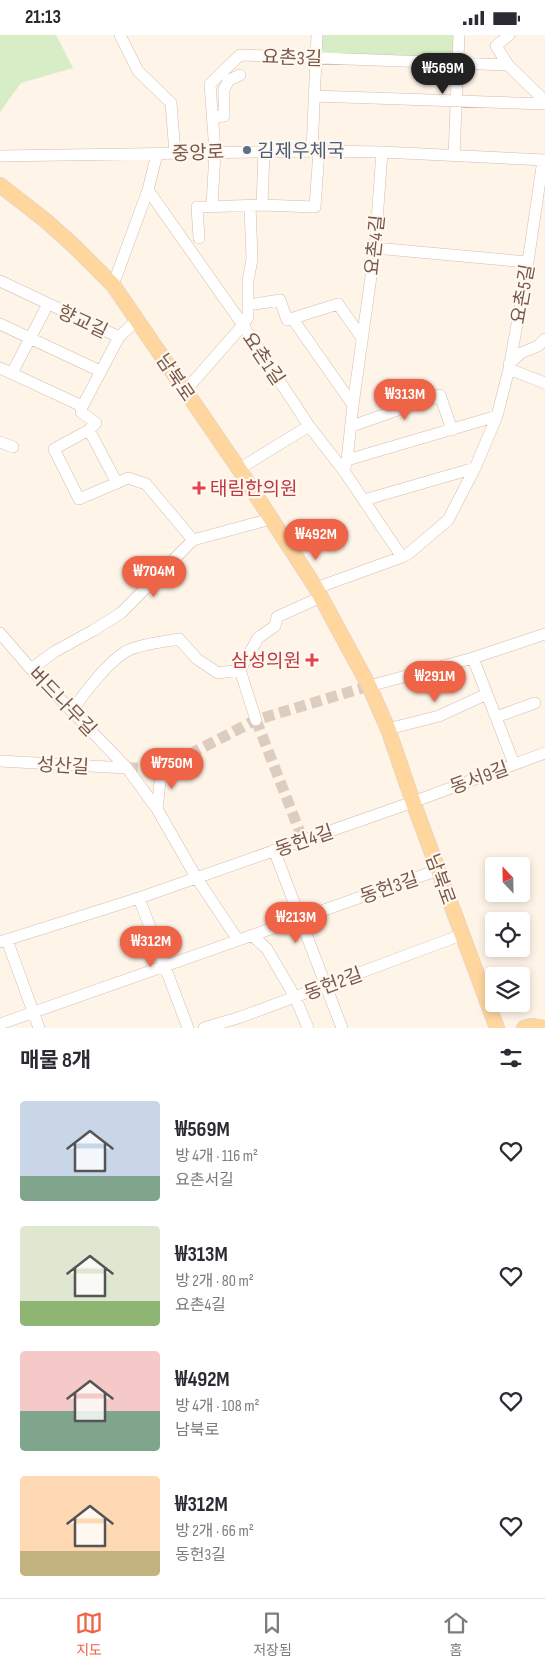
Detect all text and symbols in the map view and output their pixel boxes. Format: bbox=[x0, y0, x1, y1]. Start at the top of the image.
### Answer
text: 21:13 bbox=[25, 6, 61, 29]
street label: 요촌3길 bbox=[261, 46, 323, 71]
pin: ₩569M bbox=[408, 53, 478, 95]
text: ₩569M bbox=[422, 59, 464, 78]
place label: 김제우체국 bbox=[257, 140, 344, 163]
street label: 중앙로 bbox=[171, 141, 225, 166]
marker: 김제우체국 bbox=[241, 144, 253, 156]
street label: 요촌4길 bbox=[361, 214, 390, 276]
street label: 요촌5길 bbox=[507, 263, 540, 326]
street label: 향교길 bbox=[54, 301, 111, 344]
street label: 요촌1길 bbox=[237, 328, 289, 390]
street label: 남북로 bbox=[151, 350, 199, 406]
pin: ₩313M bbox=[370, 379, 440, 421]
text: ₩313M bbox=[385, 385, 425, 404]
place label: 태림한의원 bbox=[210, 478, 297, 501]
marker: 태림한의원 bbox=[192, 481, 206, 495]
pin: ₩492M bbox=[281, 519, 351, 561]
text: ₩492M bbox=[295, 525, 337, 544]
pin: ₩704M bbox=[119, 555, 189, 598]
text: ₩704M bbox=[133, 562, 175, 581]
place label: 삼성의원 bbox=[231, 650, 301, 673]
marker: 삼성의원 bbox=[305, 653, 319, 667]
pin: ₩291M bbox=[400, 661, 470, 703]
street label: 버드나무길 bbox=[23, 663, 101, 741]
text: ₩291M bbox=[415, 667, 455, 686]
pin: ₩750M bbox=[137, 747, 207, 790]
street label: 성산길 bbox=[36, 754, 90, 779]
text: ₩750M bbox=[151, 754, 193, 773]
street label: 동서9길 bbox=[447, 757, 512, 800]
street label: 동헌4길 bbox=[272, 821, 337, 862]
street label: 남북로 bbox=[420, 851, 459, 908]
north arrow bbox=[485, 857, 530, 903]
map controls bbox=[485, 857, 530, 1012]
street label: 동헌3길 bbox=[357, 868, 422, 909]
pin: ₩213M bbox=[261, 901, 331, 944]
text: ₩213M bbox=[276, 908, 316, 927]
button: locate bbox=[485, 912, 530, 957]
pin: ₩312M bbox=[116, 925, 186, 968]
text: ₩312M bbox=[131, 932, 171, 951]
street label: 동헌2길 bbox=[301, 963, 366, 1006]
button: layers bbox=[485, 967, 530, 1012]
icon: filters bbox=[497, 1044, 525, 1072]
text: 매물 8개 bbox=[20, 1048, 91, 1073]
text: ₩569M bbox=[175, 1117, 230, 1142]
icon: home bbox=[60, 1121, 120, 1181]
icon: heart bbox=[497, 1137, 525, 1165]
text: 방 4개 · 116 m² bbox=[175, 1147, 258, 1166]
text: 요촌서길 bbox=[175, 1171, 234, 1190]
text: ₩313M bbox=[175, 1242, 228, 1267]
icon: home bbox=[60, 1246, 120, 1306]
icon: heart bbox=[497, 1262, 525, 1290]
text: 방 2개 · 80 m² bbox=[175, 1272, 254, 1291]
text: 요촌4길 bbox=[175, 1296, 226, 1315]
text: ₩492M bbox=[175, 1367, 230, 1392]
icon: home bbox=[60, 1371, 120, 1431]
icon: heart bbox=[497, 1387, 525, 1415]
text: 방 4개 · 108 m² bbox=[175, 1397, 259, 1416]
text: 남북로 bbox=[175, 1421, 219, 1440]
text: ₩312M bbox=[175, 1492, 228, 1517]
icon: home bbox=[60, 1496, 120, 1556]
icon: heart bbox=[497, 1512, 525, 1540]
text: 방 2개 · 66 m² bbox=[175, 1522, 254, 1541]
text: 동헌3길 bbox=[175, 1546, 226, 1565]
tab: 지도 bbox=[75, 1609, 103, 1659]
tab: 저장됨 bbox=[253, 1609, 292, 1659]
tab: 홈 bbox=[442, 1609, 470, 1659]

